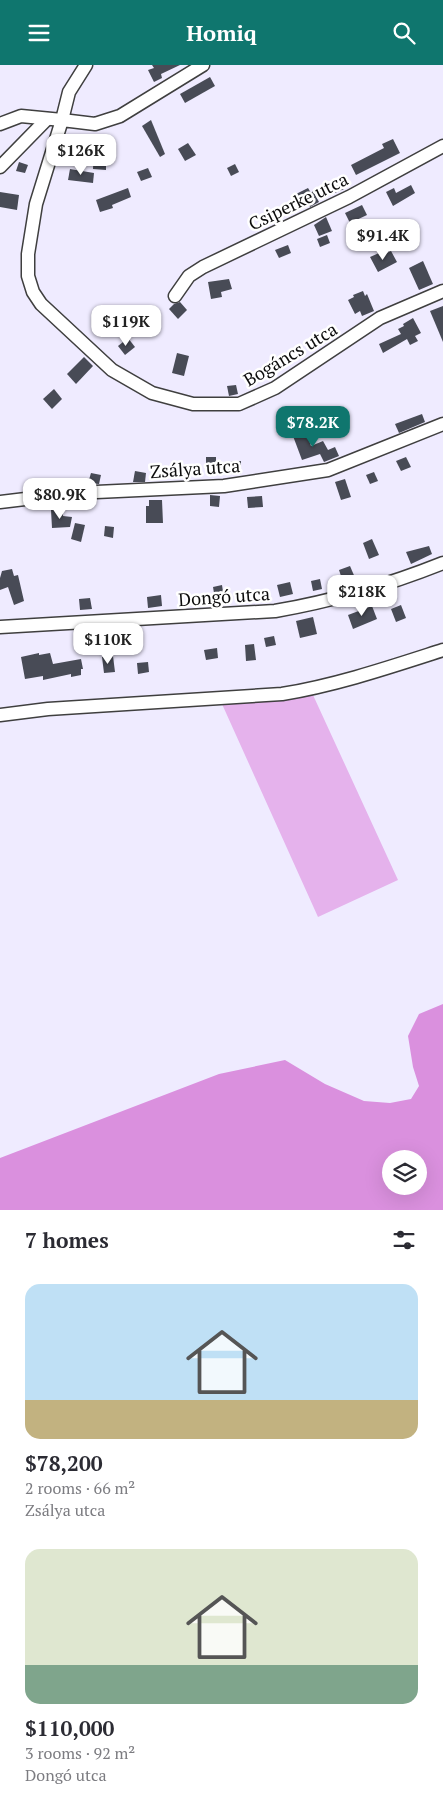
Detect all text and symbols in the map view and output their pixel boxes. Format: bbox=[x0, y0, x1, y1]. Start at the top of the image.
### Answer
text: Homiq bbox=[186, 18, 257, 47]
icon: menu bbox=[25, 19, 53, 47]
icon: search bbox=[390, 19, 418, 47]
pin: $126K bbox=[46, 133, 116, 176]
text: $126K bbox=[57, 139, 105, 161]
street label: Csiperke utca bbox=[244, 167, 352, 235]
pin: $91.4K bbox=[342, 219, 424, 261]
text: $91.4K bbox=[357, 224, 409, 246]
pin: $119K bbox=[91, 305, 161, 347]
text: $119K bbox=[102, 310, 150, 332]
street label: Bogáncs utca bbox=[239, 317, 341, 391]
pin: $78.2K bbox=[272, 405, 354, 448]
text: $78.2K bbox=[287, 411, 339, 433]
street label: Zsálya utca bbox=[149, 453, 241, 483]
pin: $80.9K bbox=[19, 477, 101, 520]
text: $80.9K bbox=[34, 483, 86, 505]
pin: $218K bbox=[327, 575, 397, 617]
text: $218K bbox=[338, 580, 386, 602]
street label: Dongó utca bbox=[177, 581, 271, 611]
pin: $110K bbox=[73, 623, 143, 665]
text: $110K bbox=[84, 628, 132, 650]
map controls bbox=[382, 1150, 427, 1195]
button: layers bbox=[382, 1150, 427, 1195]
text: 7 homes bbox=[25, 1226, 109, 1254]
icon: filters bbox=[390, 1226, 418, 1254]
icon: home bbox=[177, 1317, 267, 1407]
text: $78,200 bbox=[25, 1449, 103, 1477]
text: 2 rooms · 66 m² bbox=[25, 1477, 135, 1499]
text: Zsálya utca bbox=[25, 1499, 105, 1521]
icon: home bbox=[177, 1582, 267, 1672]
text: $110,000 bbox=[25, 1714, 114, 1742]
text: 3 rooms · 92 m² bbox=[25, 1742, 135, 1764]
text: Dongó utca bbox=[25, 1764, 107, 1786]

